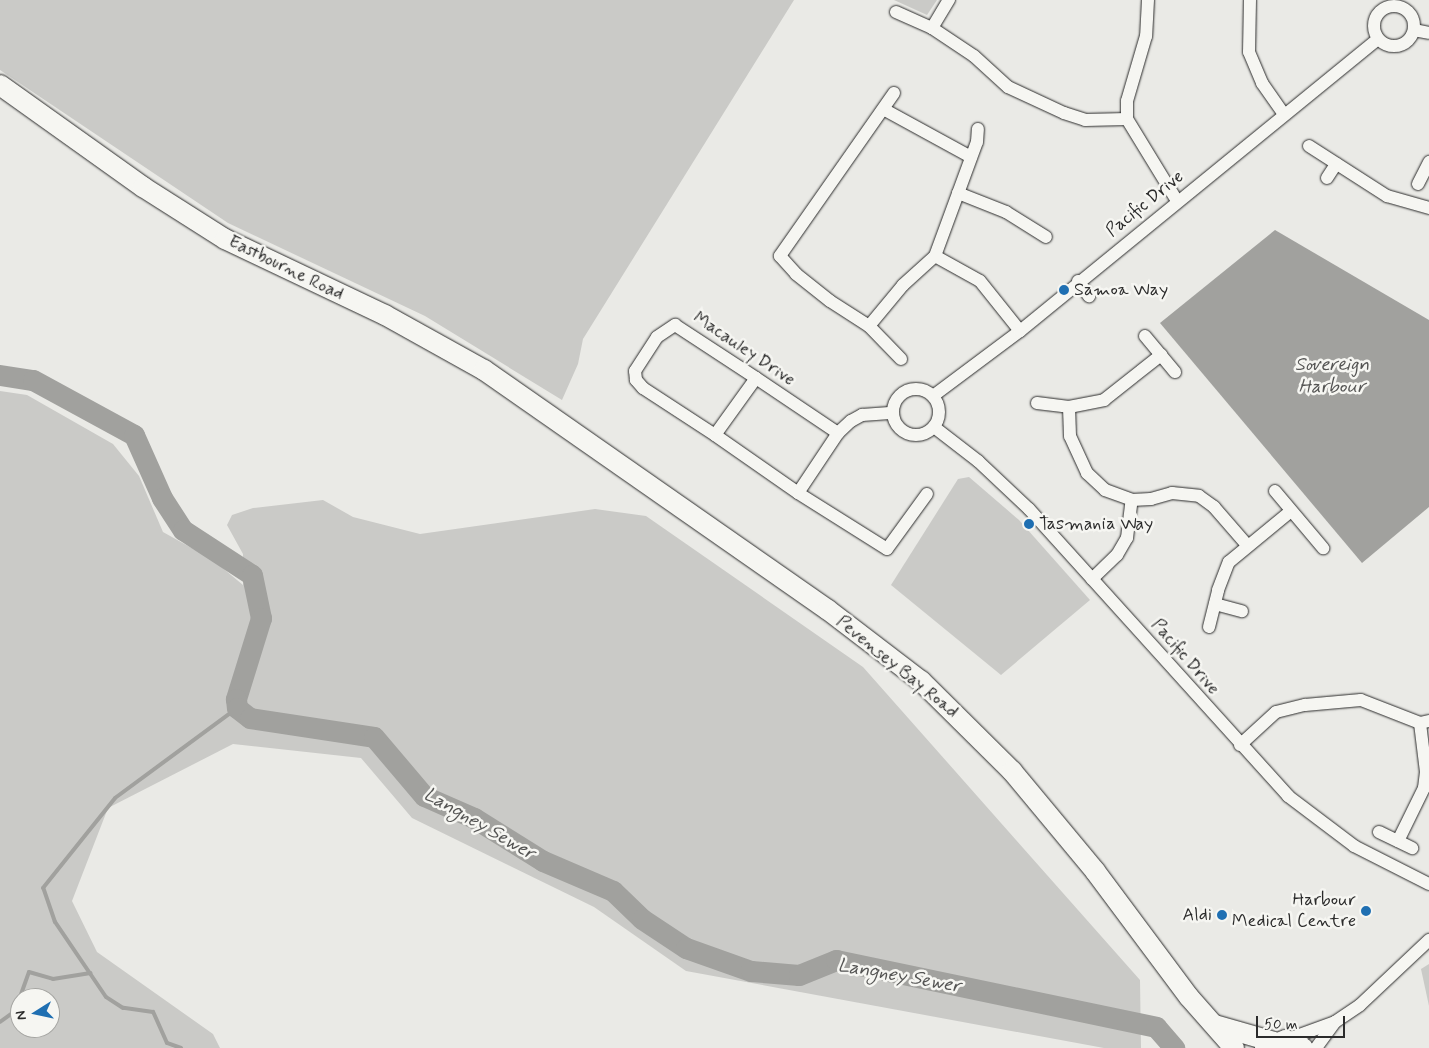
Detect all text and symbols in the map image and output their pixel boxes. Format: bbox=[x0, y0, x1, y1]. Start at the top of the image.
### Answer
street label: Pacific Drive bbox=[1102, 166, 1188, 242]
street label: Eastbourne Road bbox=[225, 231, 347, 305]
place label: Samoa Way bbox=[1074, 279, 1168, 301]
marker: Samoa Way bbox=[1058, 284, 1070, 296]
street label: Macauley Drive bbox=[689, 307, 799, 391]
water label: Sovereign Harbour bbox=[1295, 354, 1369, 398]
place label: Tasmania Way bbox=[1039, 513, 1155, 535]
marker: Tasmania Way bbox=[1023, 518, 1035, 530]
street label: Pevensey Bay Road bbox=[832, 611, 962, 723]
street label: Pacific Drive bbox=[1146, 615, 1224, 699]
water label: Langney Sewer bbox=[420, 783, 538, 865]
place label: Harbour Medical Centre bbox=[1235, 890, 1356, 932]
place label: Aldi bbox=[1183, 904, 1212, 926]
marker: Harbour Medical Centre bbox=[1360, 905, 1372, 917]
marker: Aldi bbox=[1216, 909, 1228, 921]
water label: Langney Sewer bbox=[836, 954, 962, 998]
north arrow bbox=[10, 988, 60, 1038]
scale bar bbox=[1259, 1006, 1348, 1038]
text: N bbox=[12, 1009, 31, 1022]
text: 50 m bbox=[1264, 1015, 1298, 1035]

